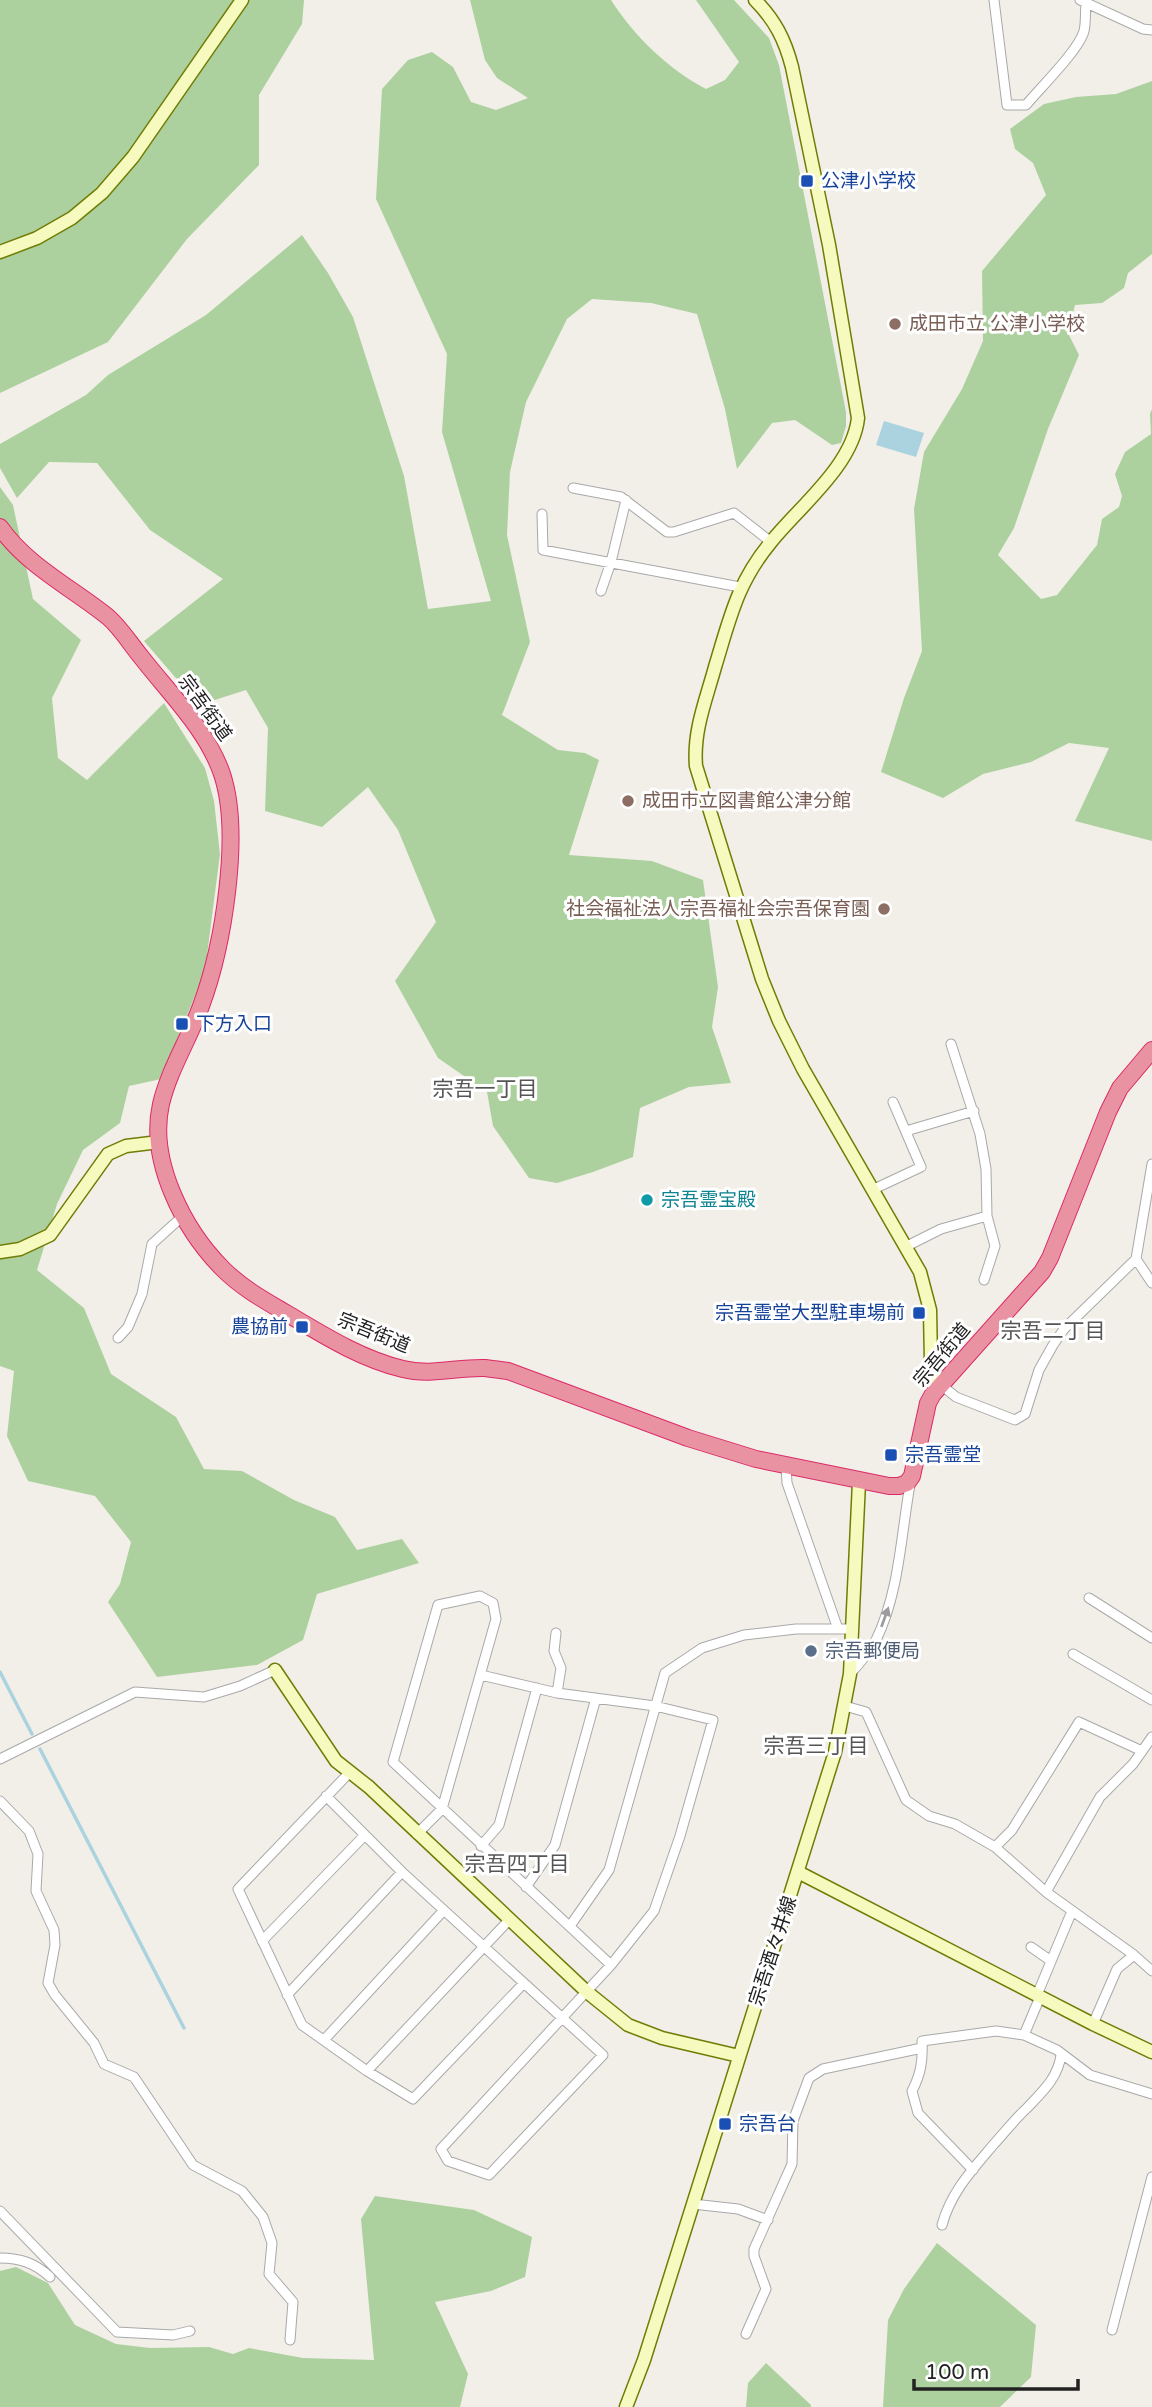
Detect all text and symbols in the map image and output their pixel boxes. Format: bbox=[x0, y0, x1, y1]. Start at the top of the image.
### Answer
place label: 公津小学校 bbox=[821, 170, 916, 192]
marker: 公津小学校 bbox=[799, 173, 815, 189]
place label: 成田市立 公津小学校 bbox=[909, 313, 1085, 335]
marker: 成田市立 公津小学校 bbox=[887, 316, 903, 332]
street label: 宗吾街道 bbox=[174, 671, 236, 745]
place label: 成田市立図書館公津分館 bbox=[642, 790, 851, 812]
marker: 成田市立図書館公津分館 bbox=[620, 793, 636, 809]
place label: 社会福祉法人宗吾福祉会宗吾保育園 bbox=[566, 898, 870, 920]
marker: 社会福祉法人宗吾福祉会宗吾保育園 bbox=[876, 901, 892, 917]
place label: 下方入口 bbox=[196, 1013, 272, 1035]
marker: 下方入口 bbox=[174, 1016, 190, 1032]
district label: 宗吾一丁目 bbox=[433, 1077, 538, 1102]
place label: 宗吾霊宝殿 bbox=[661, 1189, 756, 1211]
marker: 宗吾霊宝殿 bbox=[639, 1192, 655, 1208]
place label: 宗吾霊堂大型駐車場前 bbox=[715, 1302, 905, 1324]
marker: 宗吾霊堂大型駐車場前 bbox=[911, 1305, 927, 1321]
street label: 宗吾街道 bbox=[335, 1309, 413, 1357]
place label: 農協前 bbox=[231, 1316, 288, 1338]
marker: 農協前 bbox=[294, 1319, 310, 1335]
street label: 宗吾街道 bbox=[909, 1319, 975, 1391]
district label: 宗吾二丁目 bbox=[1001, 1319, 1106, 1344]
place label: 宗吾霊堂 bbox=[905, 1444, 981, 1466]
marker: 宗吾霊堂 bbox=[883, 1447, 899, 1463]
one-way arrow bbox=[879, 1606, 890, 1627]
place label: 宗吾郵便局 bbox=[825, 1640, 920, 1662]
marker: 宗吾郵便局 bbox=[803, 1643, 819, 1659]
district label: 宗吾三丁目 bbox=[764, 1734, 869, 1759]
district label: 宗吾四丁目 bbox=[465, 1852, 570, 1877]
street label: 宗吾酒々井線 bbox=[745, 1893, 801, 2009]
place label: 宗吾台 bbox=[739, 2113, 796, 2135]
marker: 宗吾台 bbox=[717, 2116, 733, 2132]
scale bar bbox=[914, 2348, 1078, 2392]
text: 100 m bbox=[925, 2360, 989, 2385]

